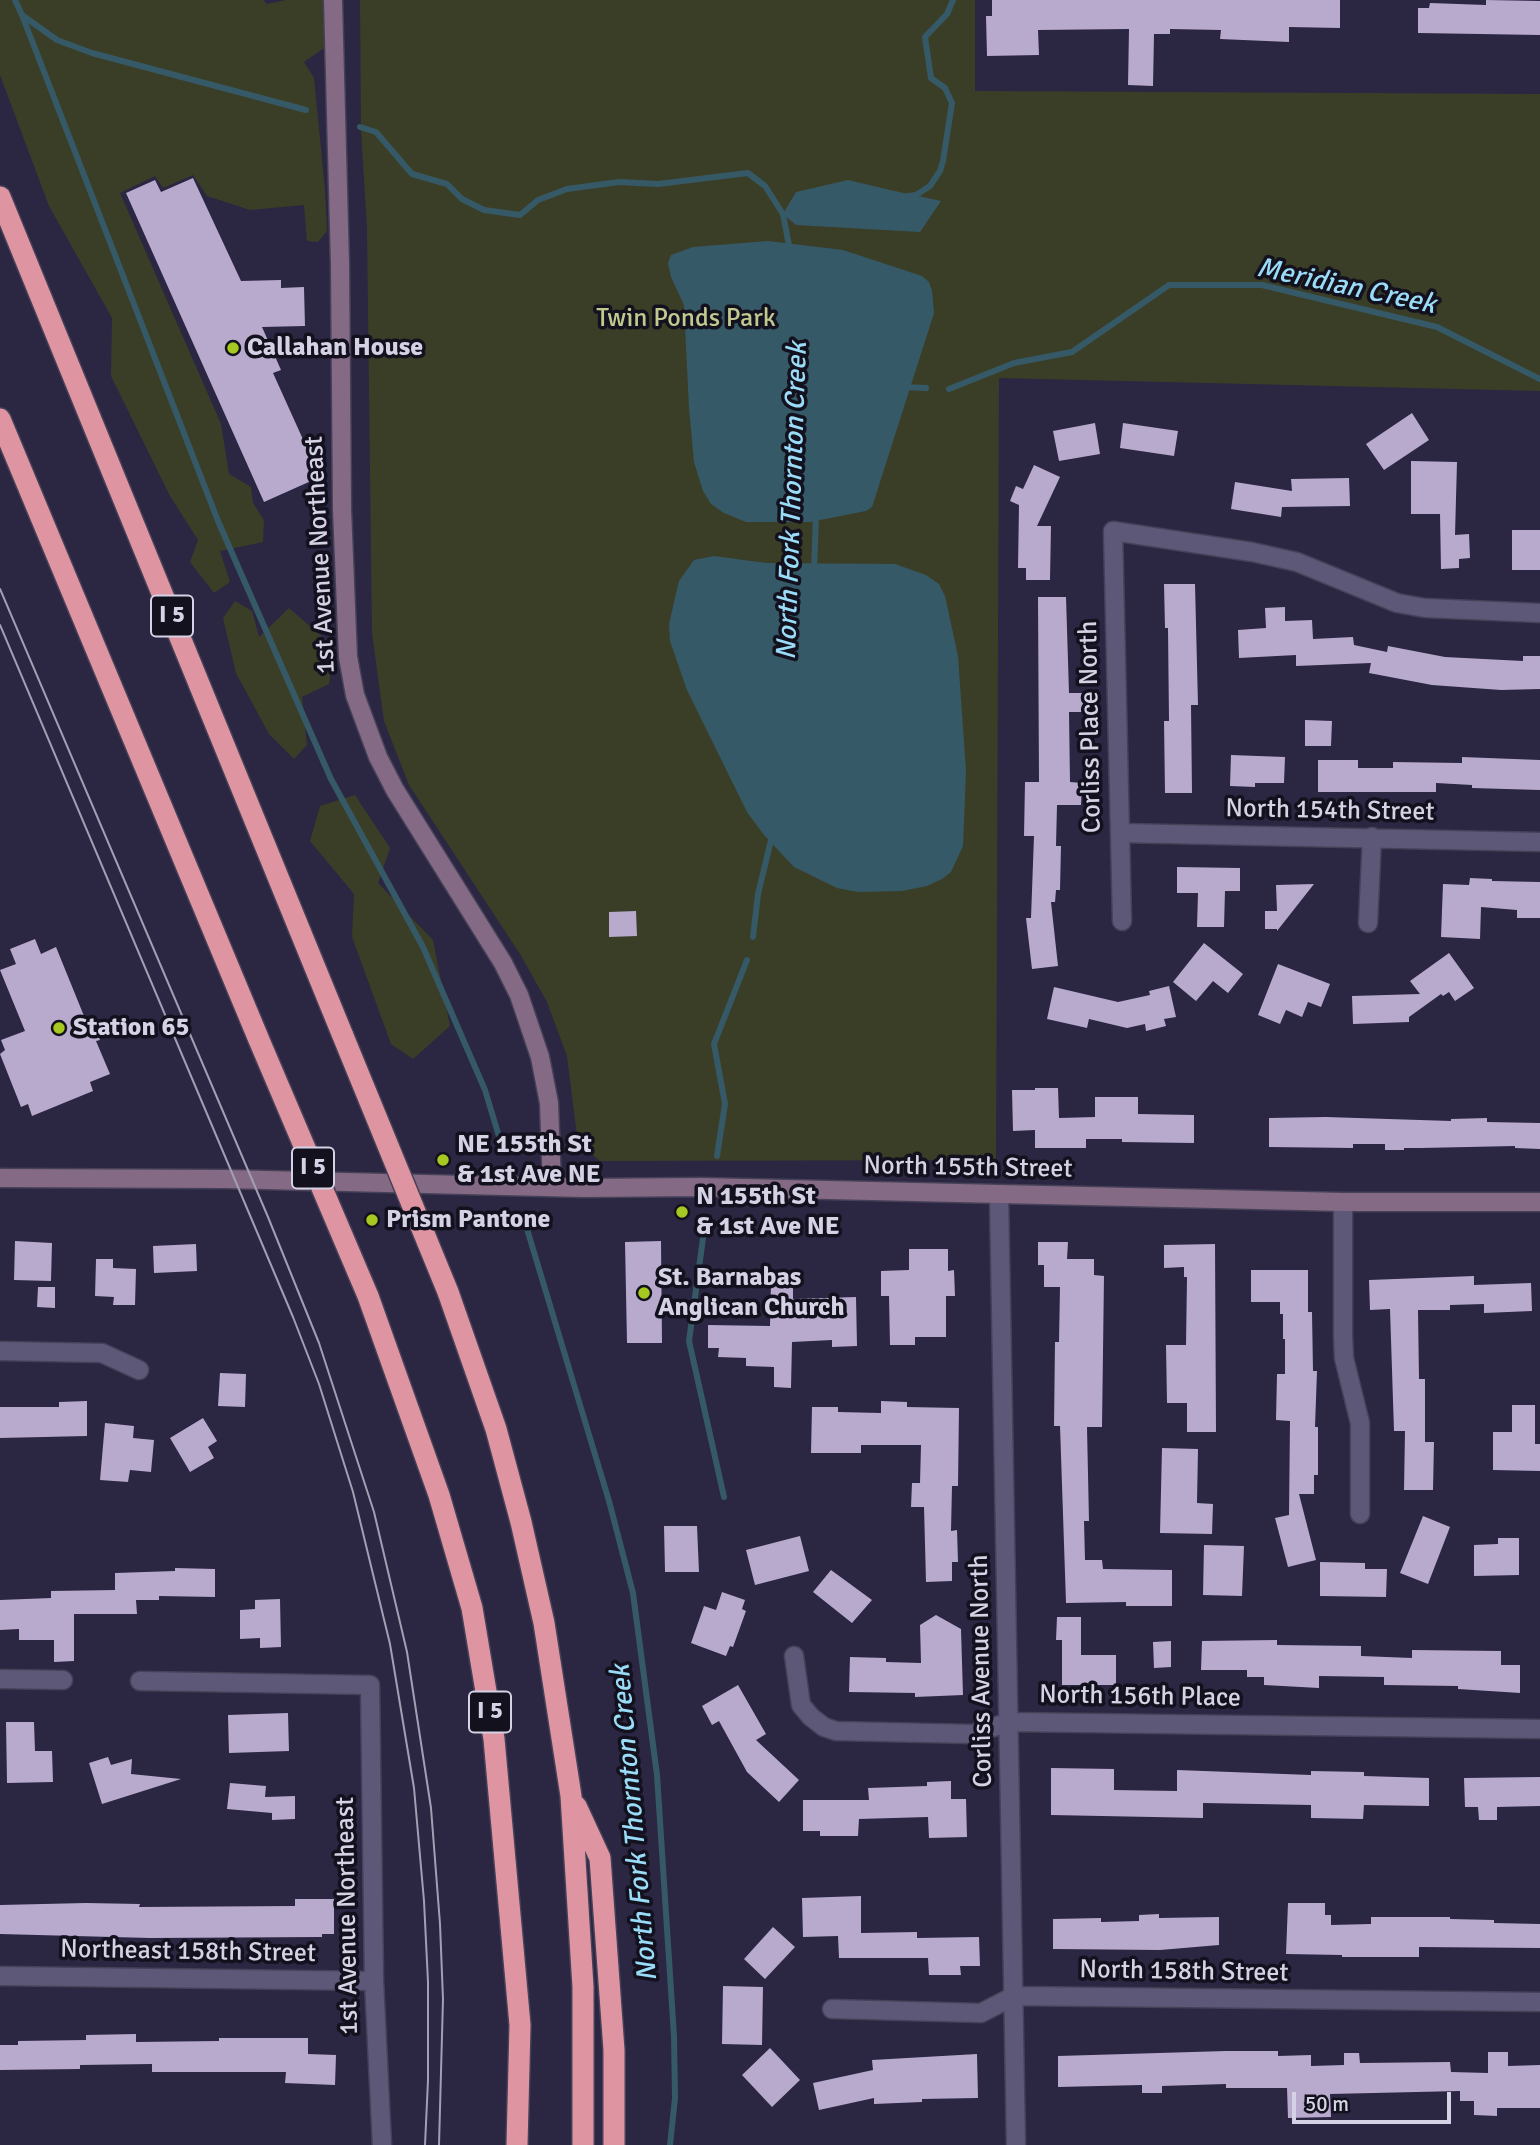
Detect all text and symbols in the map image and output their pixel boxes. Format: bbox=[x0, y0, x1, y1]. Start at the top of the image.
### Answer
water label: Meridian Creek bbox=[1254, 252, 1438, 322]
park label: Twin Ponds Park bbox=[596, 303, 776, 335]
place label: Callahan House bbox=[247, 332, 423, 364]
marker: Callahan House bbox=[225, 340, 241, 356]
water label: North Fork Thornton Creek bbox=[771, 341, 815, 661]
street label: 1st Avenue Northeast bbox=[299, 435, 343, 675]
road number: I 5 bbox=[151, 596, 193, 636]
street label: Corliss Place North bbox=[1074, 620, 1108, 834]
street label: North 154th Street bbox=[1225, 794, 1435, 828]
place label: Station 65 bbox=[73, 1012, 189, 1044]
marker: Station 65 bbox=[51, 1020, 67, 1036]
place label: NE 155th St & 1st Ave NE bbox=[457, 1129, 601, 1190]
road number: I 5 bbox=[292, 1148, 334, 1188]
street label: North 155th Street bbox=[863, 1151, 1073, 1185]
marker: NE 155th St & 1st Ave NE bbox=[435, 1152, 451, 1168]
place label: N 155th St & 1st Ave NE bbox=[696, 1181, 840, 1242]
place label: Prism Pantone bbox=[386, 1204, 550, 1236]
marker: N 155th St & 1st Ave NE bbox=[674, 1204, 690, 1220]
marker: Prism Pantone bbox=[364, 1212, 380, 1228]
place label: St. Barnabas Anglican Church bbox=[658, 1262, 845, 1324]
marker: St. Barnabas Anglican Church bbox=[636, 1285, 652, 1301]
street label: Corliss Avenue North bbox=[964, 1554, 1000, 1788]
water label: North Fork Thornton Creek bbox=[604, 1663, 666, 1983]
street label: North 156th Place bbox=[1039, 1680, 1241, 1714]
road number: I 5 bbox=[469, 1692, 511, 1732]
street label: 1st Avenue Northeast bbox=[330, 1796, 366, 2036]
street label: Northeast 158th Street bbox=[60, 1934, 316, 1970]
street label: North 158th Street bbox=[1079, 1955, 1289, 1989]
scale bar bbox=[1295, 2078, 1454, 2122]
text: 50 m bbox=[1305, 2091, 1349, 2117]

